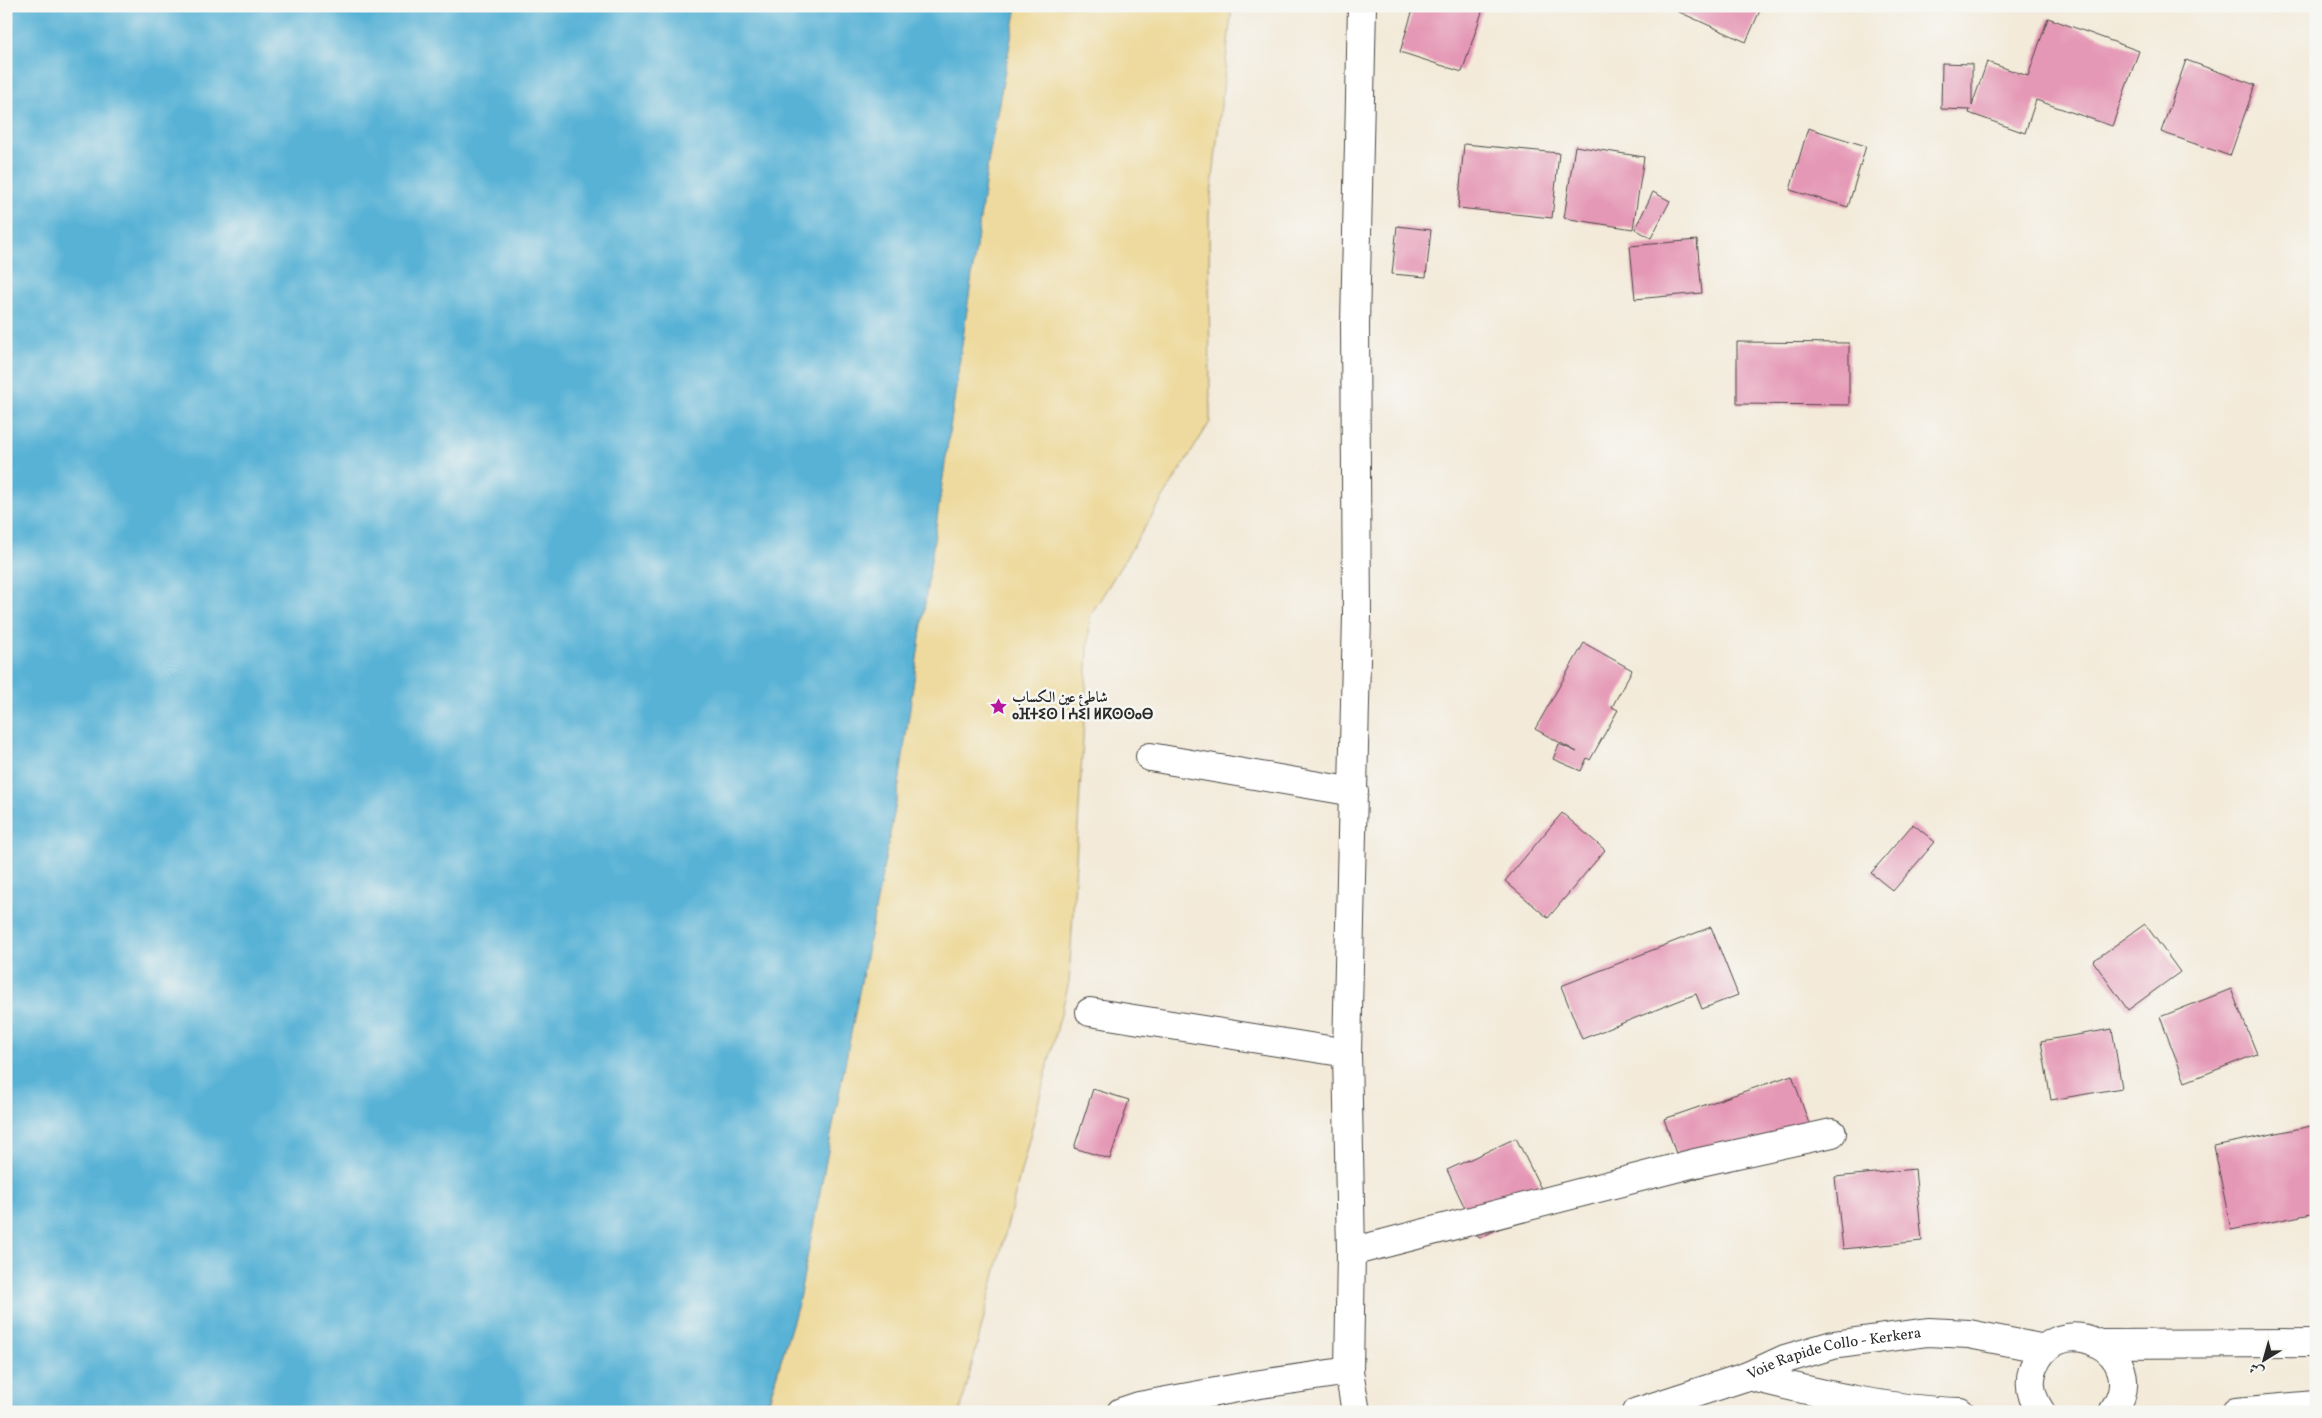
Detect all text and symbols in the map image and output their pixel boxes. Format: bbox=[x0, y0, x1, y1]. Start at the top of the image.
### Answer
place label: شاطئ عين الكساب ⴰⴼⵜⵉⵙ ⵏ ⵄⵉⵏ ⵍⴽⵙⵙⴰⴱ bbox=[1012, 688, 1154, 726]
place icon: شاطئ عين الكساب ⴰⴼⵜⵉⵙ ⵏ ⵄⵉⵏ ⵍⴽⵙⵙⴰⴱ bbox=[988, 697, 1008, 717]
street label: Voie Rapide Collo - Kerkera bbox=[1744, 1323, 1922, 1385]
north arrow bbox=[2240, 1336, 2290, 1386]
text: ش bbox=[2246, 1357, 2268, 1381]

